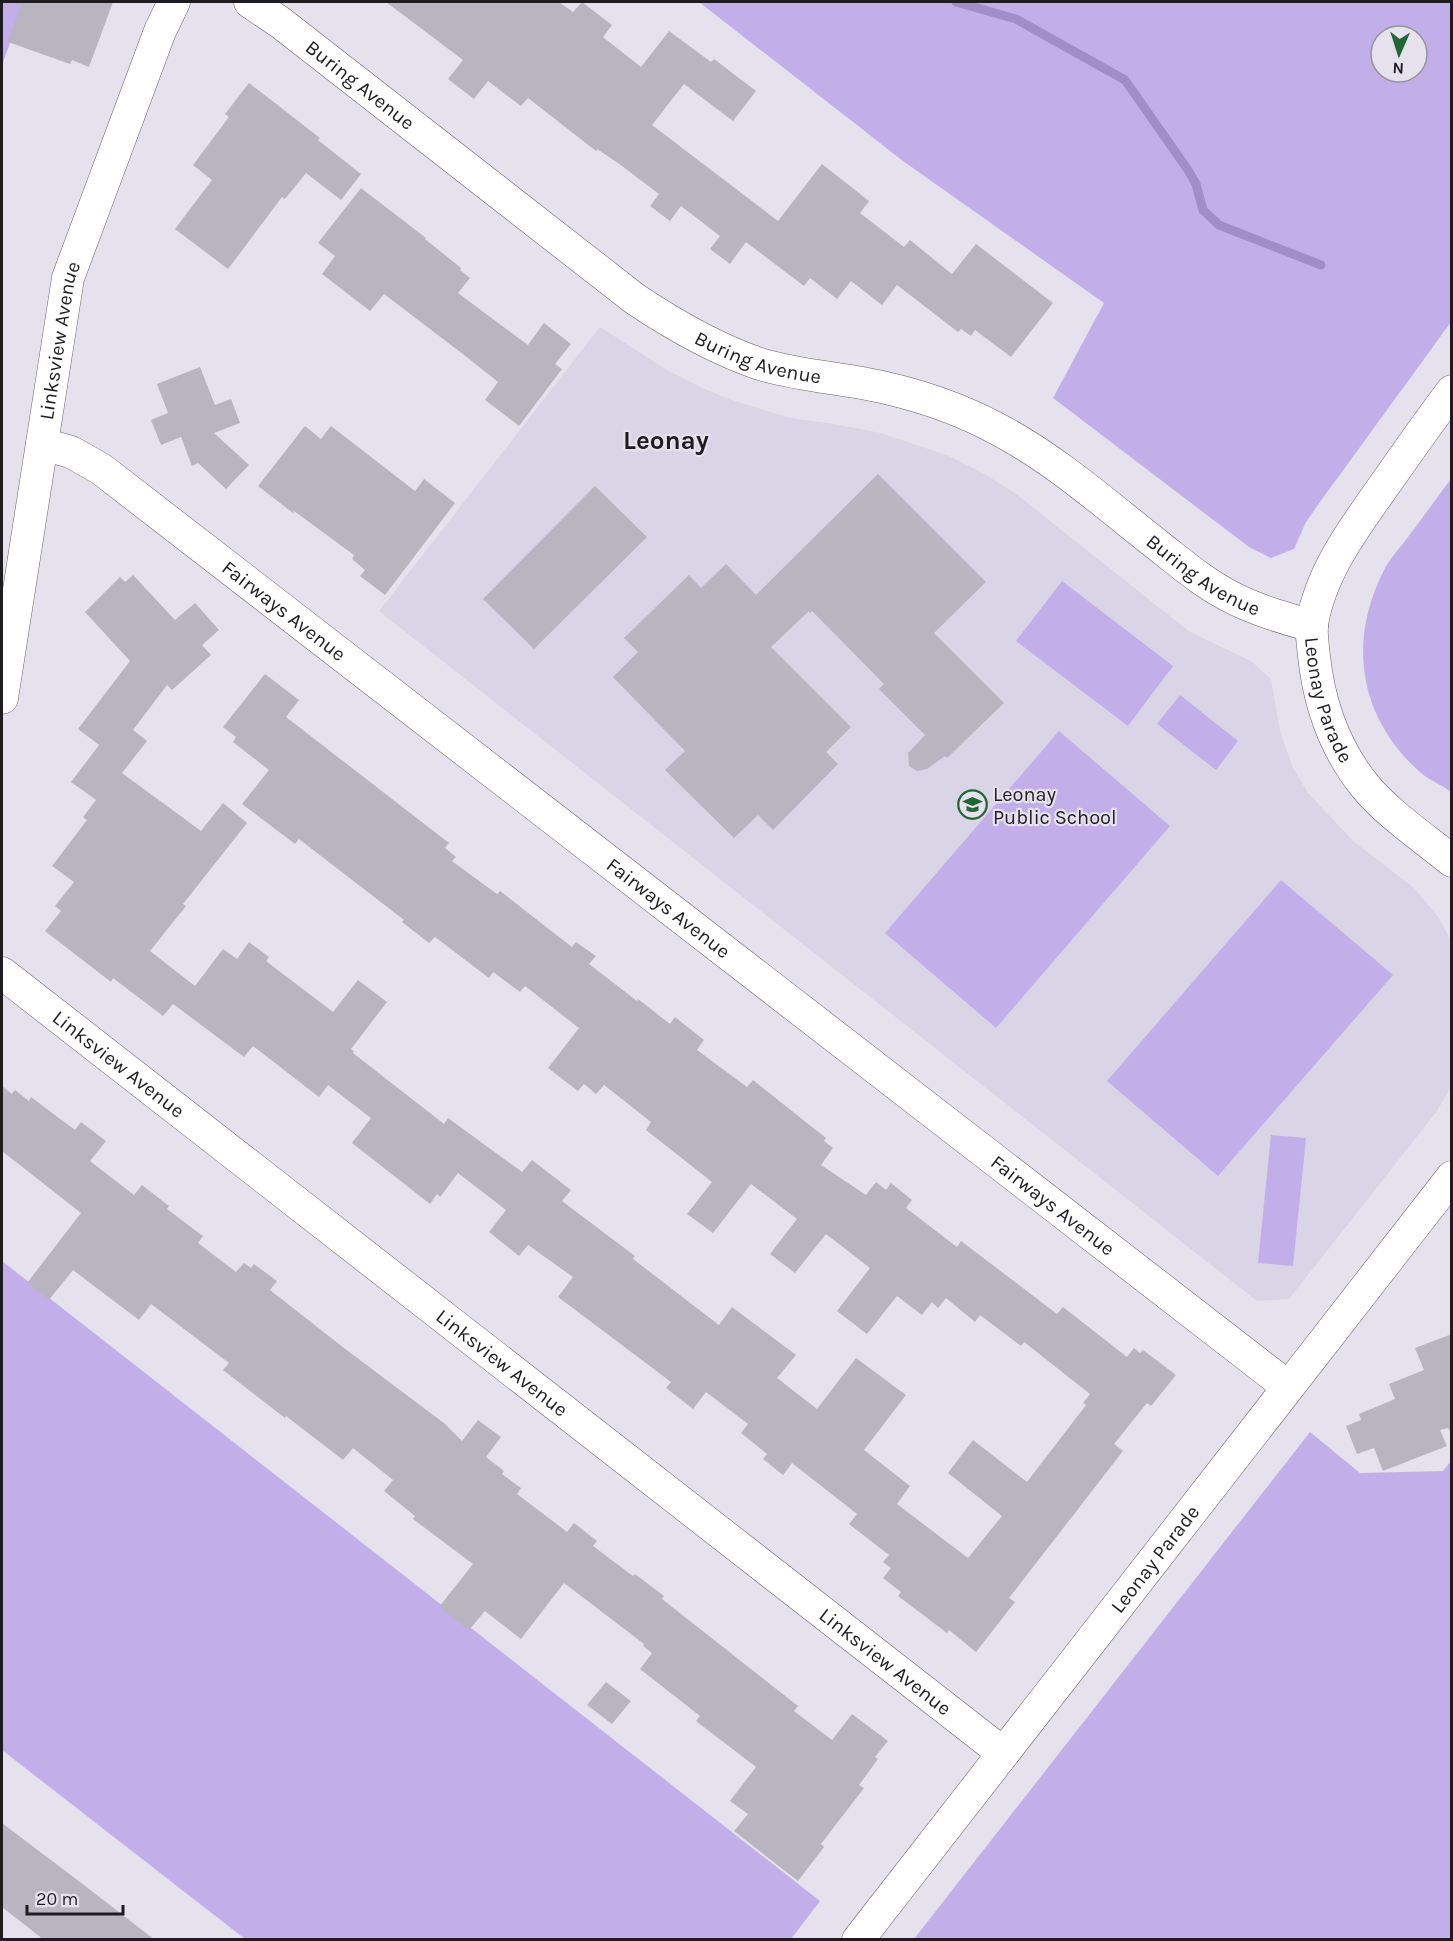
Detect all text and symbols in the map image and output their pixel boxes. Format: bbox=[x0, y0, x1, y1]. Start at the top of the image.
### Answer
north arrow bbox=[1369, 24, 1429, 84]
street label: Buring Avenue bbox=[301, 36, 419, 135]
text: N bbox=[1392, 59, 1404, 78]
street label: Linksview Avenue bbox=[35, 258, 85, 422]
street label: Buring Avenue bbox=[691, 326, 823, 388]
district label: Leonay bbox=[623, 425, 709, 456]
street label: Buring Avenue bbox=[1142, 530, 1263, 621]
street label: Fairways Avenue bbox=[217, 556, 350, 666]
street label: Leonay Parade bbox=[1300, 636, 1357, 767]
place label: Leonay Public School bbox=[993, 783, 1117, 829]
school or university icon: Leonay Public School bbox=[956, 789, 988, 821]
street label: Fairways Avenue bbox=[602, 853, 735, 963]
street label: Linksview Avenue bbox=[48, 1006, 189, 1123]
street label: Fairways Avenue bbox=[986, 1150, 1119, 1261]
street label: Linksview Avenue bbox=[431, 1305, 572, 1422]
street label: Leonay Parade bbox=[1106, 1501, 1204, 1618]
street label: Linksview Avenue bbox=[815, 1603, 956, 1720]
scale bar bbox=[27, 1878, 123, 1916]
text: 20 m bbox=[36, 1888, 78, 1910]

